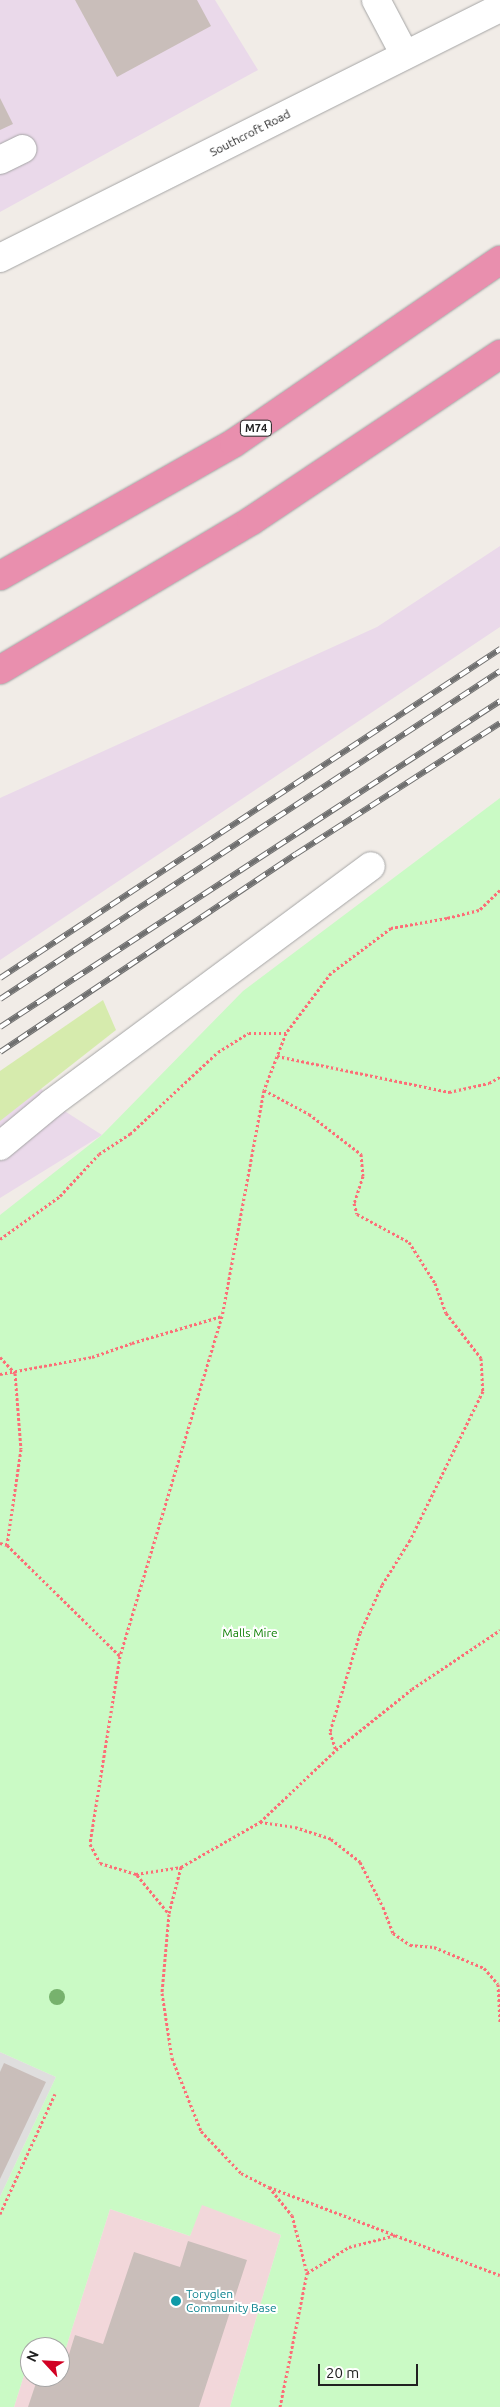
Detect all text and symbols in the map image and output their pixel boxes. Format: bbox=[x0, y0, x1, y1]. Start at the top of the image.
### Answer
street label: Southcroft Road bbox=[207, 106, 293, 160]
road number: M74 bbox=[240, 419, 272, 436]
park label: Malls Mire bbox=[222, 1626, 278, 1640]
place label: Toryglen Community Base bbox=[186, 2287, 277, 2315]
marker: Toryglen Community Base bbox=[170, 2295, 182, 2307]
north arrow bbox=[20, 2337, 70, 2387]
text: N bbox=[23, 2348, 42, 2364]
scale bar bbox=[320, 2354, 420, 2386]
text: 20 m bbox=[326, 2364, 359, 2381]

